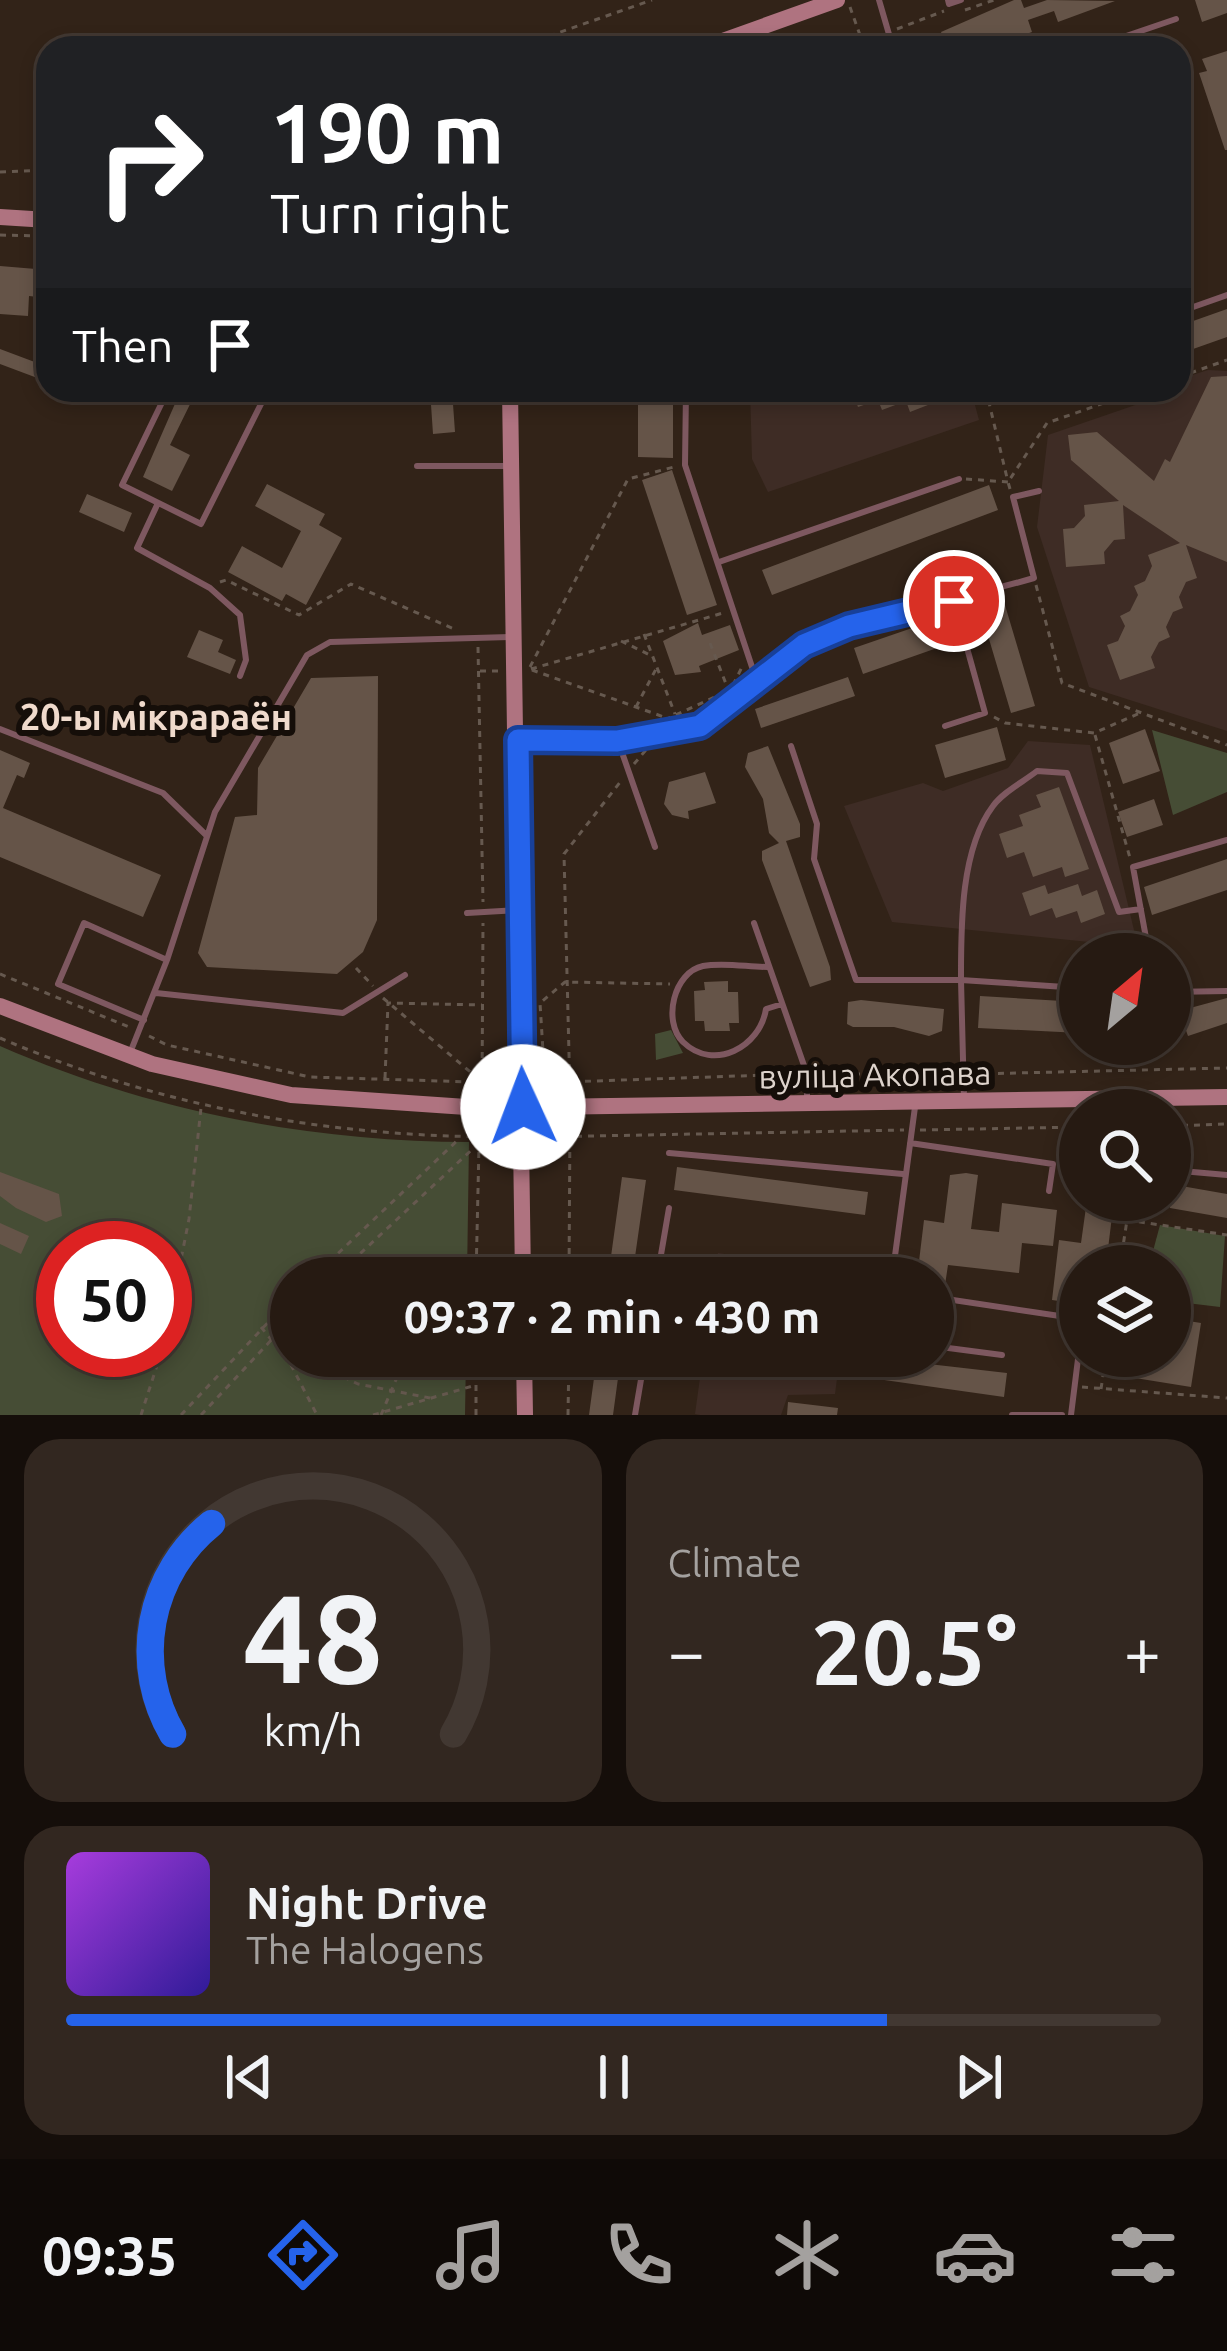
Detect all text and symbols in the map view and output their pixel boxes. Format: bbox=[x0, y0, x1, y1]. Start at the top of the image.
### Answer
icon: right bbox=[72, 84, 228, 240]
text: 190 m bbox=[270, 85, 504, 179]
text: Turn right bbox=[270, 183, 510, 243]
icon: arrive bbox=[197, 312, 263, 378]
text: Then bbox=[72, 320, 173, 371]
pin bbox=[903, 550, 1005, 652]
icon: arrive bbox=[921, 568, 987, 634]
district label: 20-ы мікрараён bbox=[20, 696, 292, 737]
north arrow bbox=[1059, 933, 1191, 1065]
map controls bbox=[1059, 933, 1191, 1377]
position arrow bbox=[460, 1044, 586, 1170]
street label: вуліца Акопава bbox=[758, 1053, 992, 1095]
button: search bbox=[1059, 1089, 1191, 1221]
speed limit sign: 50 bbox=[36, 1221, 192, 1377]
button: layers bbox=[1059, 1245, 1191, 1377]
text: 09:37 · 2 min · 430 m bbox=[404, 1291, 820, 1342]
text: Climate bbox=[668, 1541, 802, 1584]
text: 48 bbox=[242, 1567, 383, 1707]
text: 20.5° bbox=[811, 1601, 1017, 1702]
text: − bbox=[668, 1614, 705, 1688]
text: + bbox=[1124, 1614, 1161, 1688]
text: km/h bbox=[263, 1705, 362, 1753]
text: Night Drive bbox=[246, 1877, 488, 1928]
text: The Halogens bbox=[246, 1928, 484, 1971]
icon: previous bbox=[216, 2044, 282, 2110]
icon: pause bbox=[581, 2044, 647, 2110]
icon: next bbox=[946, 2044, 1012, 2110]
icon: directions bbox=[261, 2213, 345, 2297]
icon: music bbox=[429, 2213, 513, 2297]
icon: phone bbox=[597, 2213, 681, 2297]
icon: climate bbox=[765, 2213, 849, 2297]
icon: car bbox=[933, 2213, 1017, 2297]
icon: filters bbox=[1101, 2213, 1185, 2297]
text: 09:35 bbox=[42, 2225, 177, 2285]

